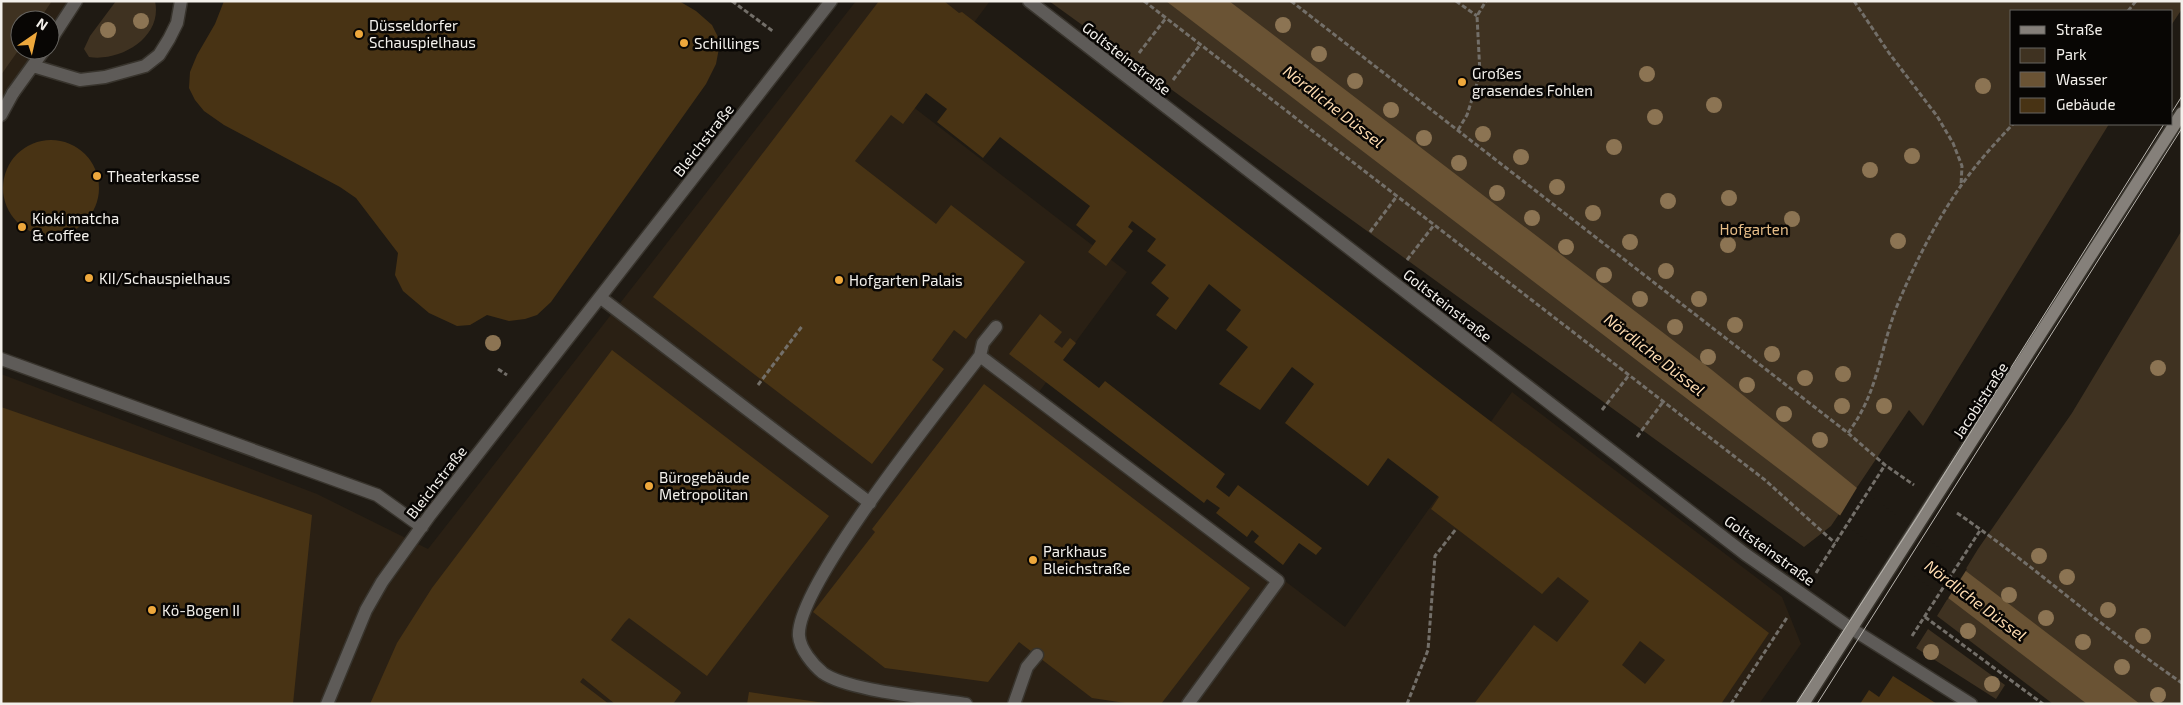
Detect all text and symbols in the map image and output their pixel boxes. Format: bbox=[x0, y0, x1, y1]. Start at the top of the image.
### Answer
north arrow bbox=[10, 10, 60, 60]
legend bbox=[2010, 10, 2173, 125]
text: N bbox=[34, 14, 51, 34]
place label: Düsseldorfer Schauspielhaus bbox=[369, 16, 476, 51]
street label: Goltsteinstraße bbox=[1079, 18, 1175, 98]
text: Straße bbox=[2056, 20, 2102, 38]
marker: Düsseldorfer Schauspielhaus bbox=[353, 28, 365, 40]
place label: Schillings bbox=[694, 34, 760, 52]
marker: Schillings bbox=[678, 37, 690, 49]
text: Park bbox=[2056, 45, 2087, 63]
water label: Nördliche Düssel bbox=[1280, 61, 1388, 151]
place label: Großes grasendes Fohlen bbox=[1472, 64, 1593, 99]
text: Wasser bbox=[2056, 70, 2108, 88]
marker: Großes grasendes Fohlen bbox=[1456, 76, 1468, 88]
text: Gebäude bbox=[2056, 95, 2115, 113]
street label: Bleichstraße bbox=[669, 100, 737, 180]
place label: Theaterkasse bbox=[107, 167, 200, 185]
marker: Theaterkasse bbox=[91, 170, 103, 182]
place label: Kioki matcha & coffee bbox=[32, 209, 119, 244]
park label: Hofgarten bbox=[1719, 220, 1789, 238]
marker: Kioki matcha & coffee bbox=[16, 221, 28, 233]
street label: Goltsteinstraße bbox=[1400, 265, 1496, 345]
place label: KII/Schauspielhaus bbox=[99, 269, 230, 287]
place label: Hofgarten Palais bbox=[849, 271, 963, 289]
marker: KII/Schauspielhaus bbox=[83, 272, 95, 284]
marker: Hofgarten Palais bbox=[833, 274, 845, 286]
water label: Nördliche Düssel bbox=[1601, 309, 1709, 399]
street label: Jacobistraße bbox=[1949, 359, 2011, 441]
street label: Bleichstraße bbox=[402, 442, 470, 522]
place label: Bürogebäude Metropolitan bbox=[659, 468, 750, 503]
marker: Bürogebäude Metropolitan bbox=[643, 480, 655, 492]
street label: Goltsteinstraße bbox=[1721, 511, 1819, 589]
place label: Parkhaus Bleichstraße bbox=[1043, 542, 1130, 577]
marker: Parkhaus Bleichstraße bbox=[1027, 554, 1039, 566]
water label: Nördliche Düssel bbox=[1921, 556, 2031, 644]
place label: Kö-Bogen II bbox=[162, 601, 240, 619]
marker: Kö-Bogen II bbox=[146, 604, 158, 616]

